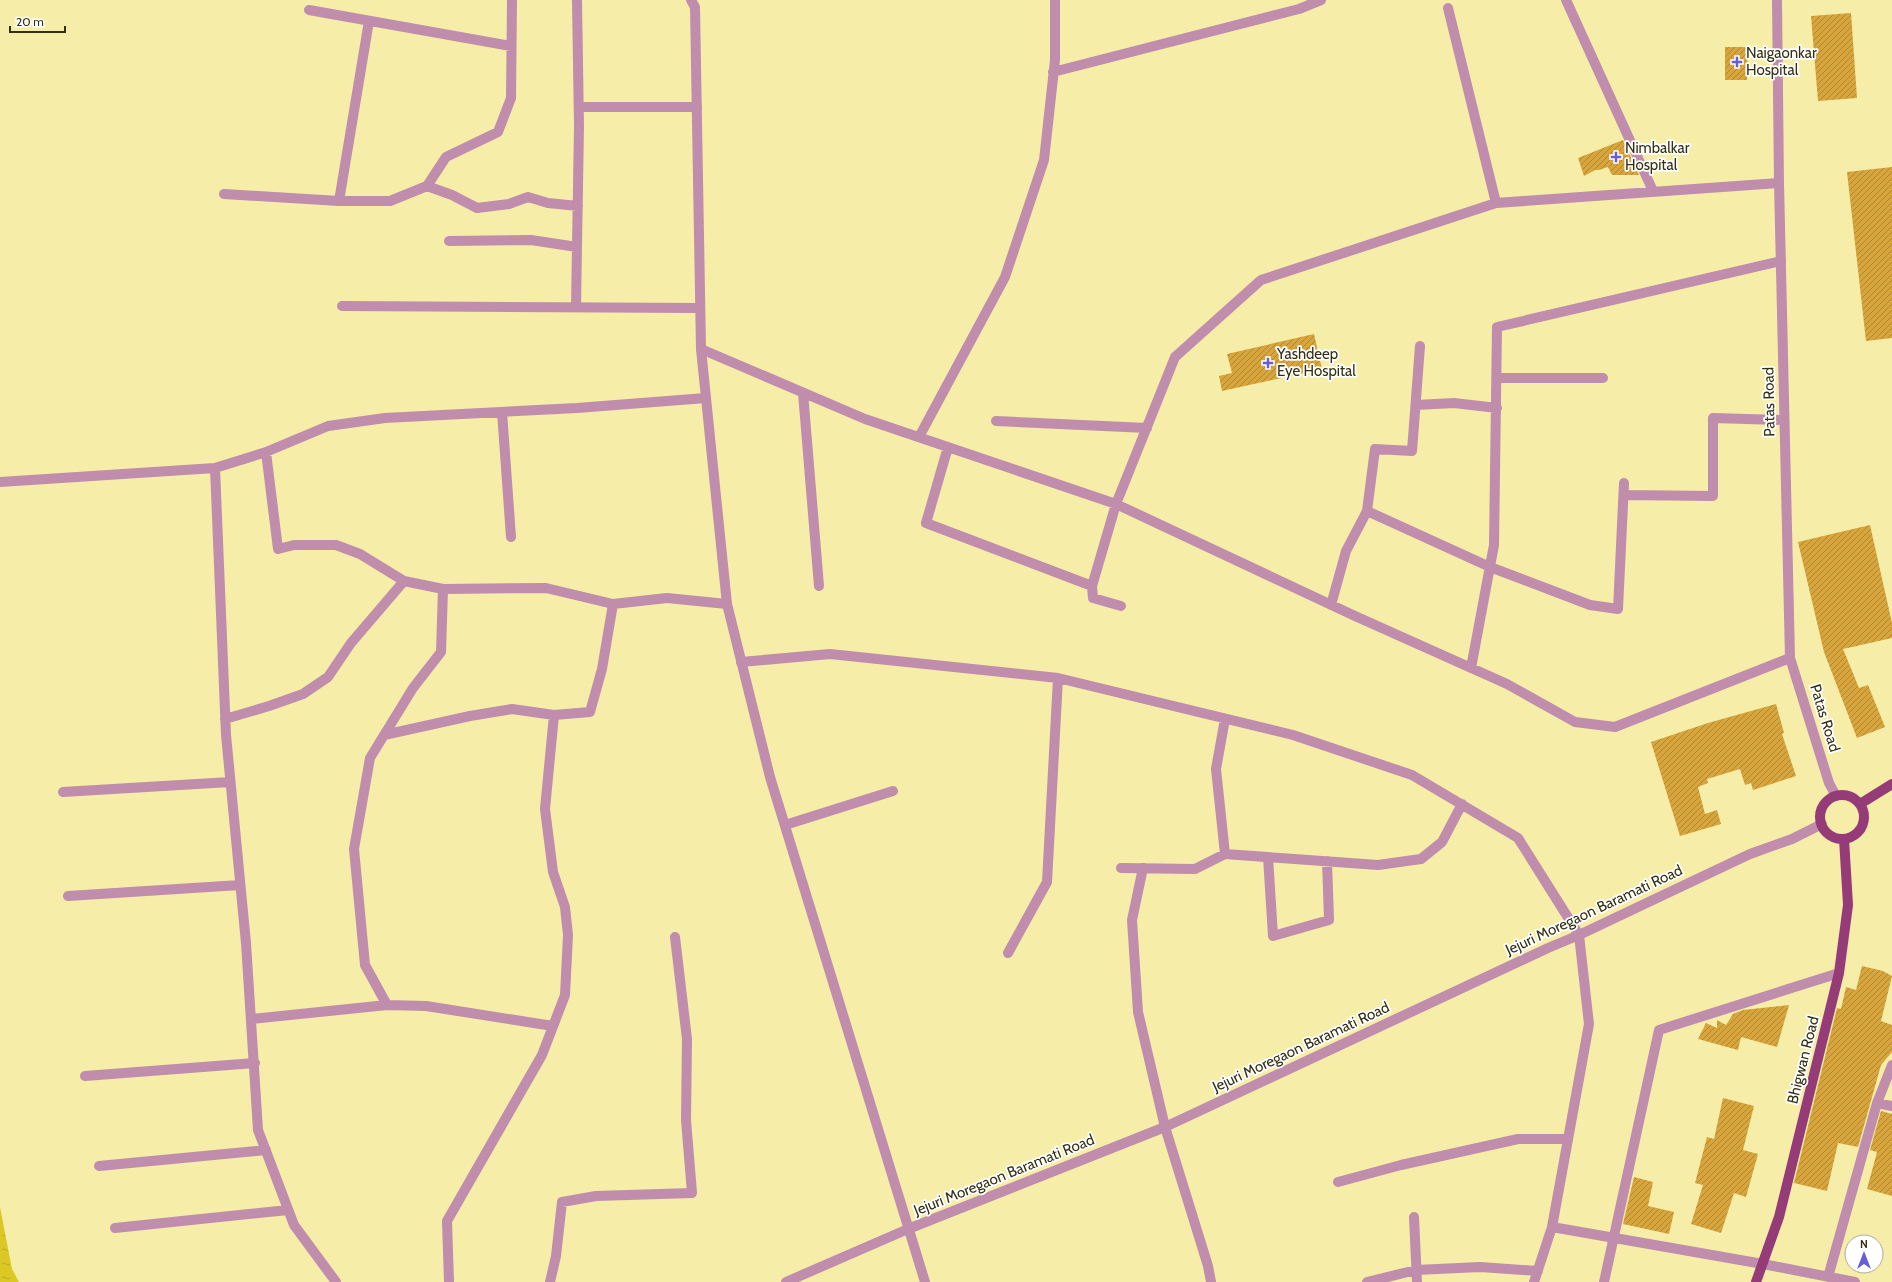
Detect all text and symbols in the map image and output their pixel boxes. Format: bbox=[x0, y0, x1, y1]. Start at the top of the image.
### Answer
scale bar bbox=[10, 8, 65, 34]
text: 20 m bbox=[16, 14, 44, 29]
place label: Naigaonkar Hospital bbox=[1746, 44, 1817, 79]
marker: Naigaonkar Hospital bbox=[1731, 56, 1743, 68]
place label: Nimbalkar Hospital bbox=[1625, 139, 1690, 174]
marker: Nimbalkar Hospital bbox=[1610, 151, 1622, 163]
place label: Yashdeep Eye Hospital bbox=[1276, 345, 1356, 380]
marker: Yashdeep Eye Hospital bbox=[1262, 357, 1274, 369]
street label: Patas Road bbox=[1759, 367, 1779, 437]
street label: Patas Road bbox=[1806, 682, 1844, 754]
street label: Jejuri Moregaon Baramati Road bbox=[1502, 861, 1685, 959]
street label: Jejuri Moregaon Baramati Road bbox=[1209, 998, 1392, 1096]
street label: Bhigwan Road bbox=[1783, 1014, 1823, 1106]
street label: Jejuri Moregaon Baramati Road bbox=[910, 1130, 1097, 1220]
north arrow bbox=[1844, 1234, 1884, 1274]
text: N bbox=[1860, 1237, 1868, 1251]

